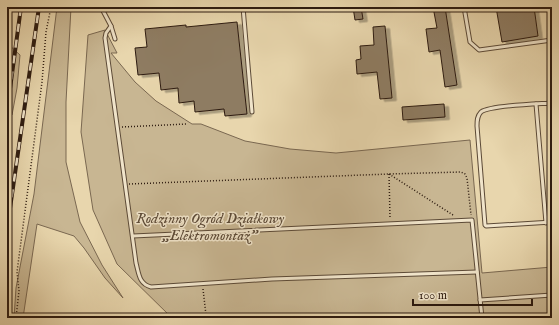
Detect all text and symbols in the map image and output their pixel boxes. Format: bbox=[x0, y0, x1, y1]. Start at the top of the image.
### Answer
park label: Rodzinny Ogród Działkowy „Elektromontaż” bbox=[136, 209, 284, 245]
scale bar bbox=[413, 281, 532, 307]
text: 100 m bbox=[419, 288, 447, 303]

